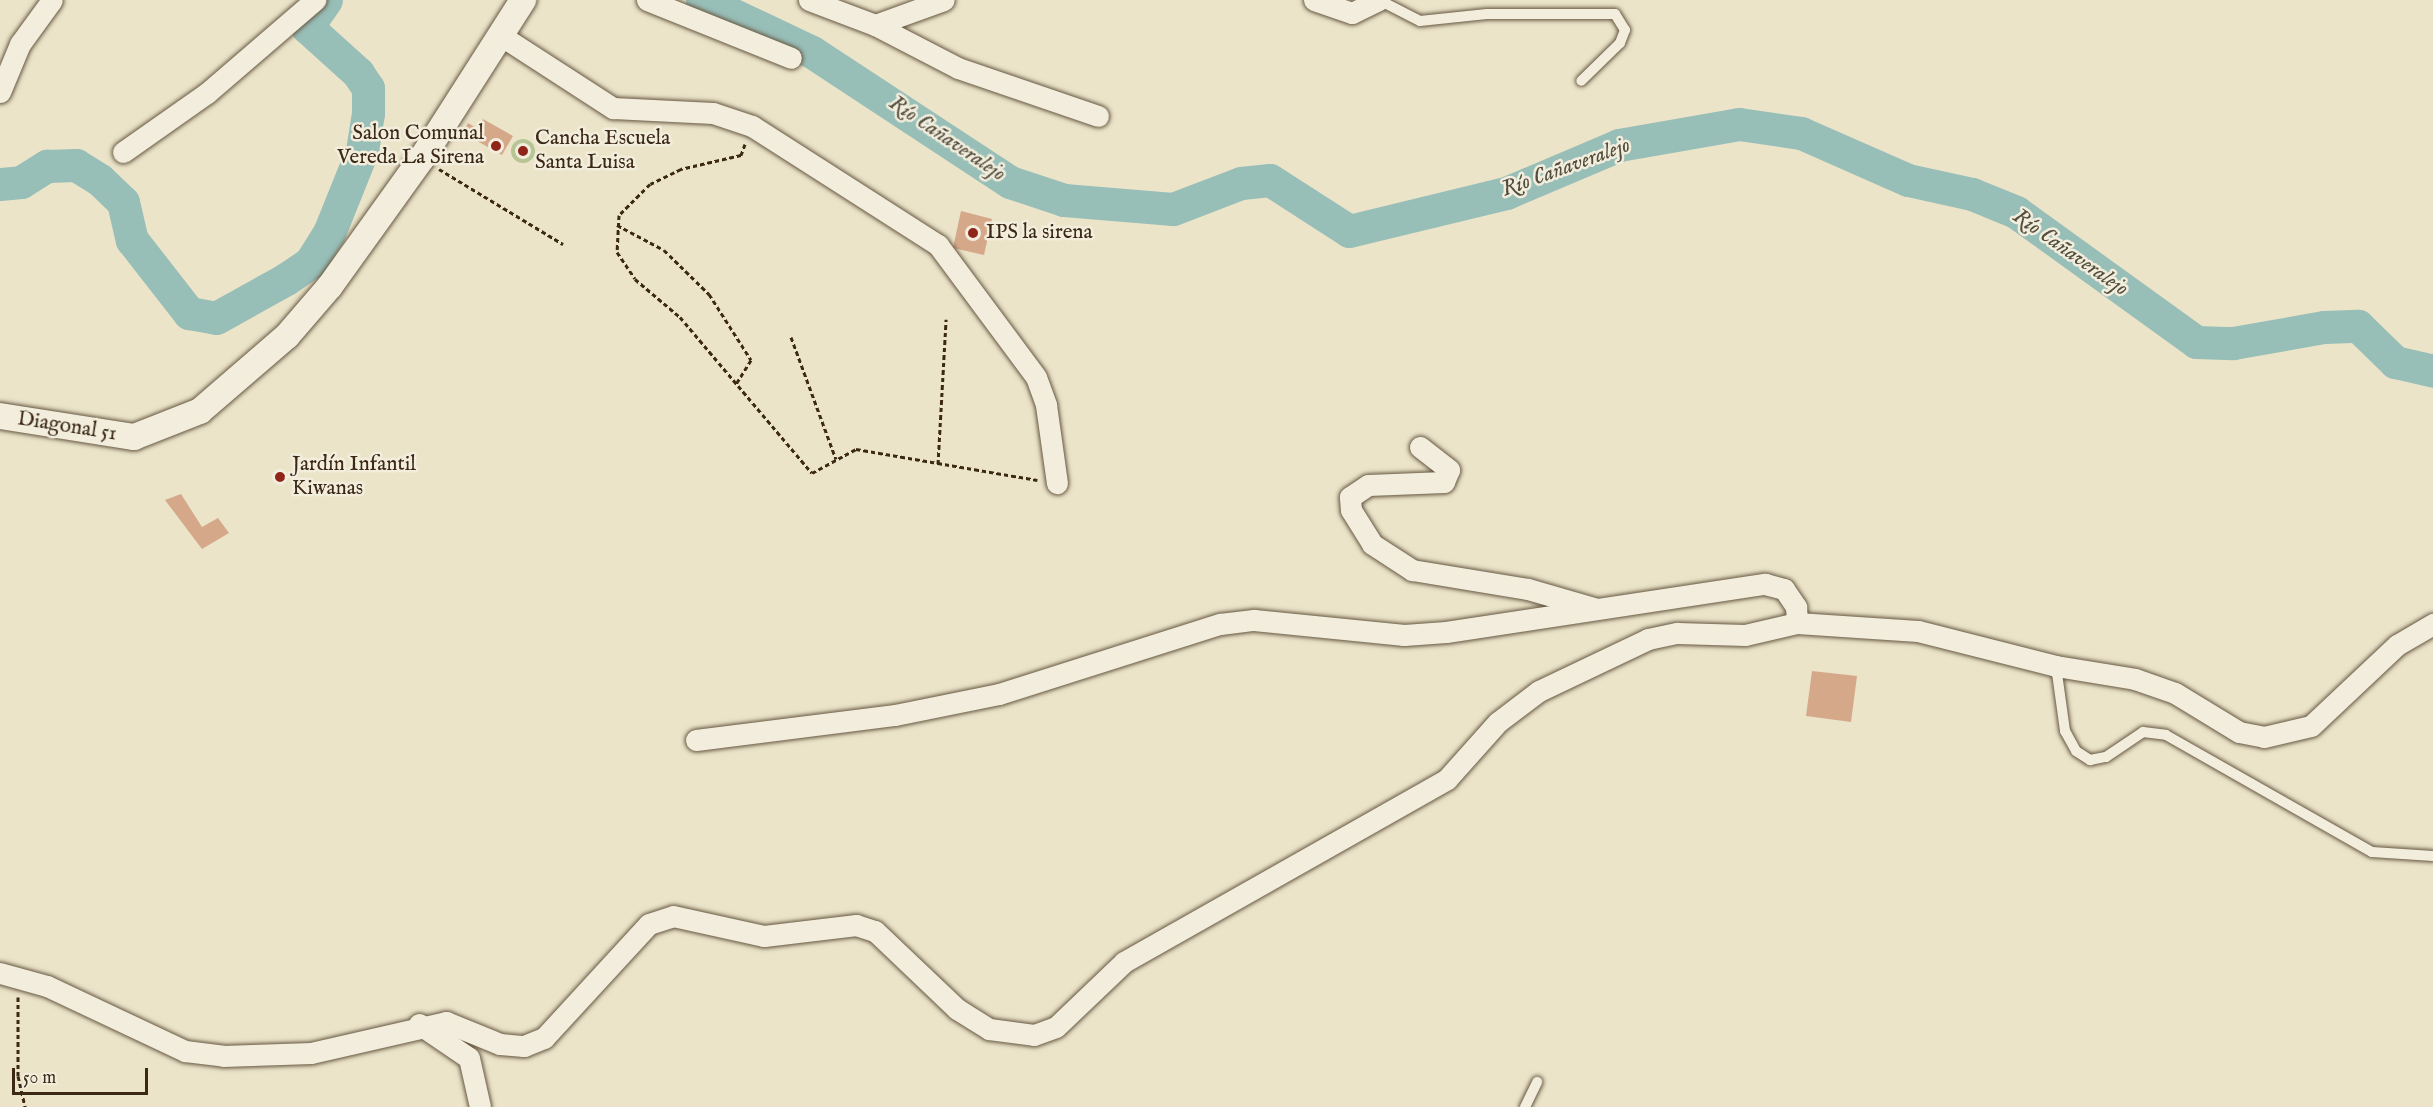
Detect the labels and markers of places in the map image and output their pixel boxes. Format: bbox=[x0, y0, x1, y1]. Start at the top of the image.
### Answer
place label: Salon Comunal Vereda La Sirena bbox=[337, 121, 484, 171]
place label: Cancha Escuela Santa Luisa bbox=[535, 126, 670, 176]
marker: Salon Comunal Vereda La Sirena bbox=[489, 139, 503, 153]
marker: Cancha Escuela Santa Luisa bbox=[516, 144, 530, 158]
place label: IPS la sirena bbox=[986, 220, 1093, 246]
marker: IPS la sirena bbox=[964, 224, 982, 242]
place label: Jardín Infantil Kiwanas bbox=[292, 452, 416, 502]
marker: Jardín Infantil Kiwanas bbox=[273, 470, 287, 484]

